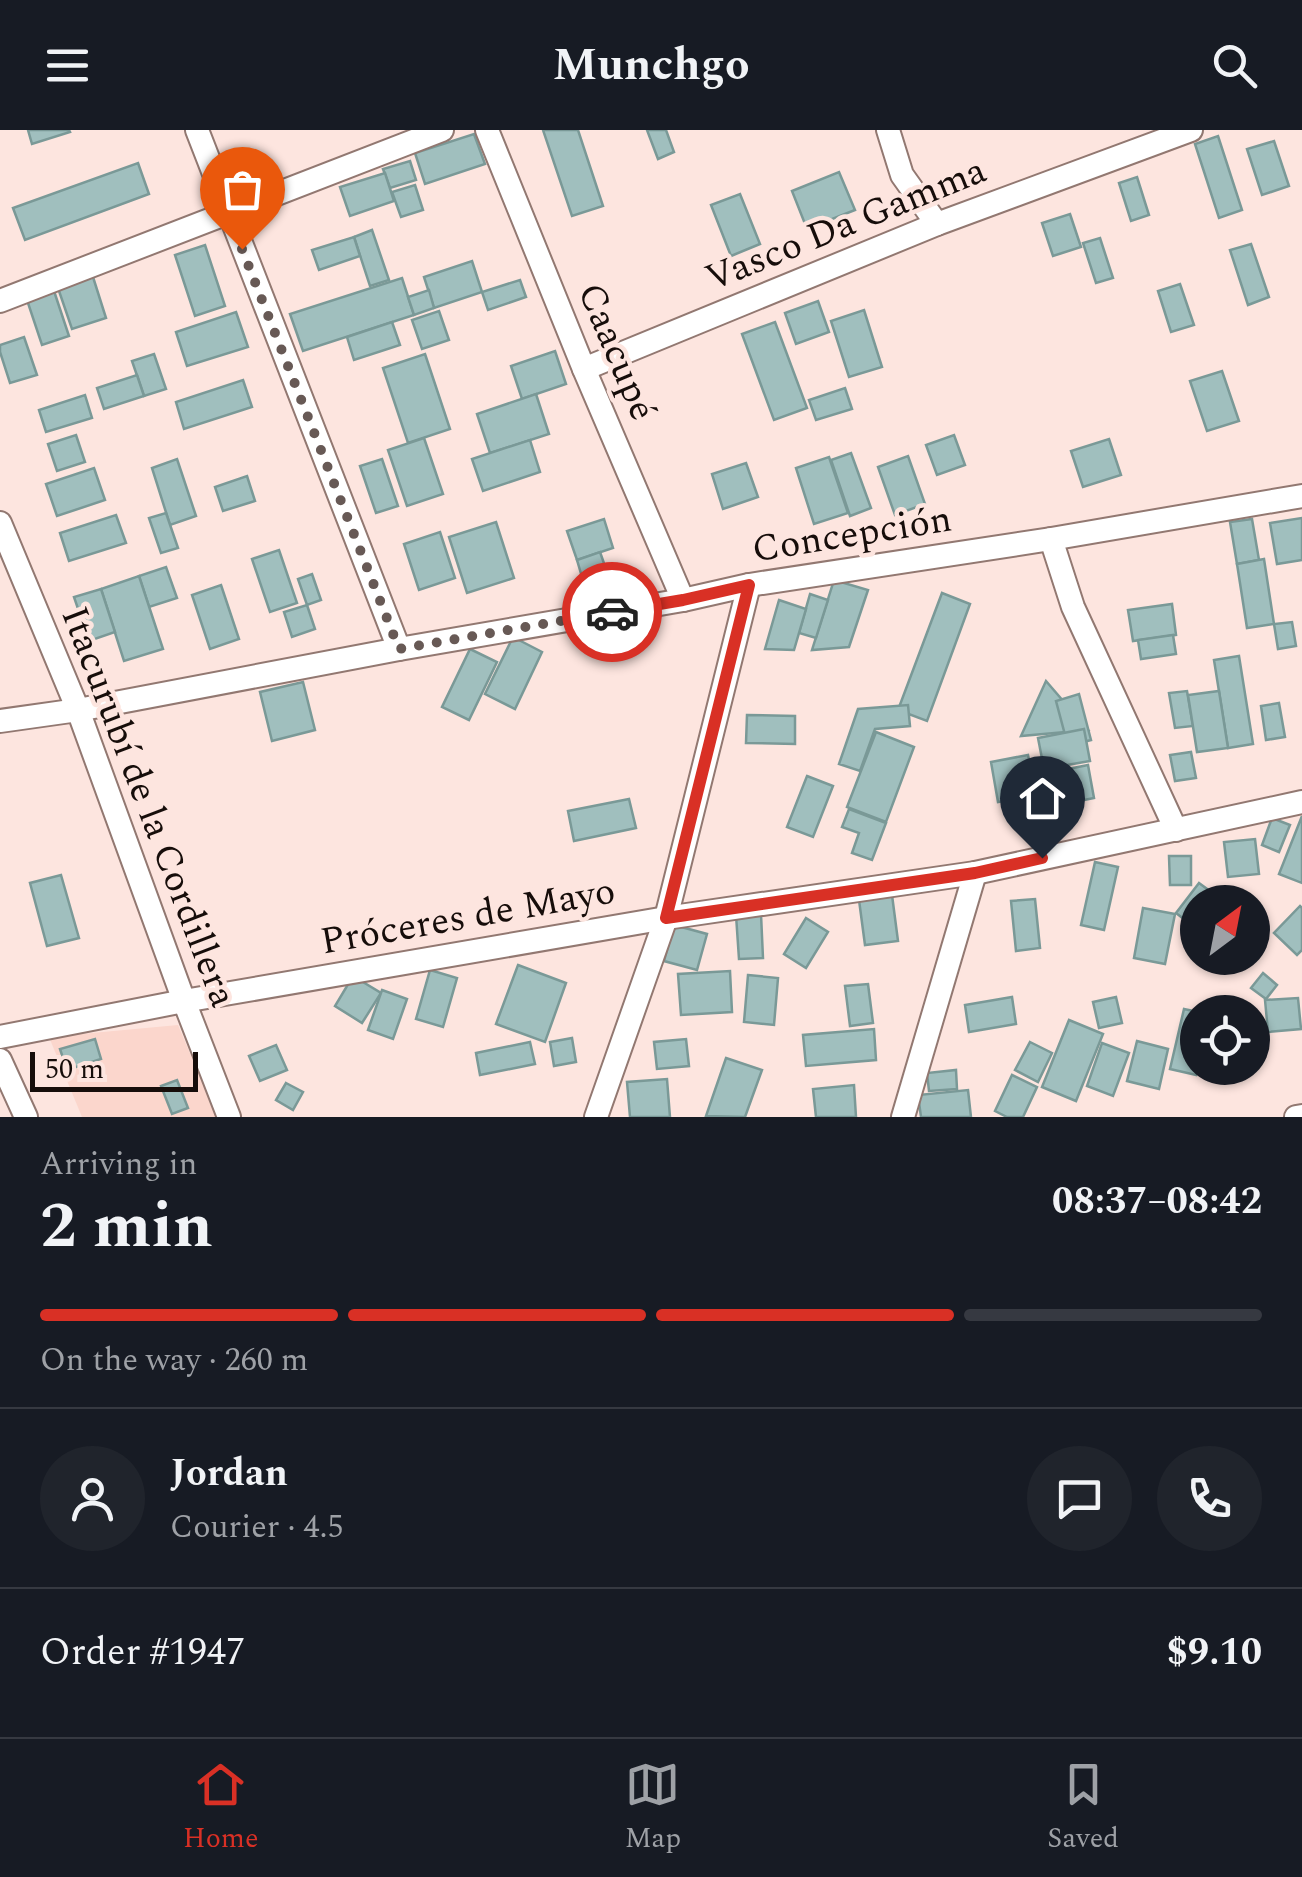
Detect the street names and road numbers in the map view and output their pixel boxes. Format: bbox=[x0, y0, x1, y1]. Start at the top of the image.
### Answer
street label: Vasco Da Gamma bbox=[697, 142, 996, 308]
street label: Caacupé bbox=[561, 274, 671, 430]
street label: Concepción bbox=[748, 491, 956, 579]
street label: Itacurubí de la Cordillera bbox=[45, 598, 251, 1016]
street label: Próceres de Mayo bbox=[316, 863, 620, 971]

